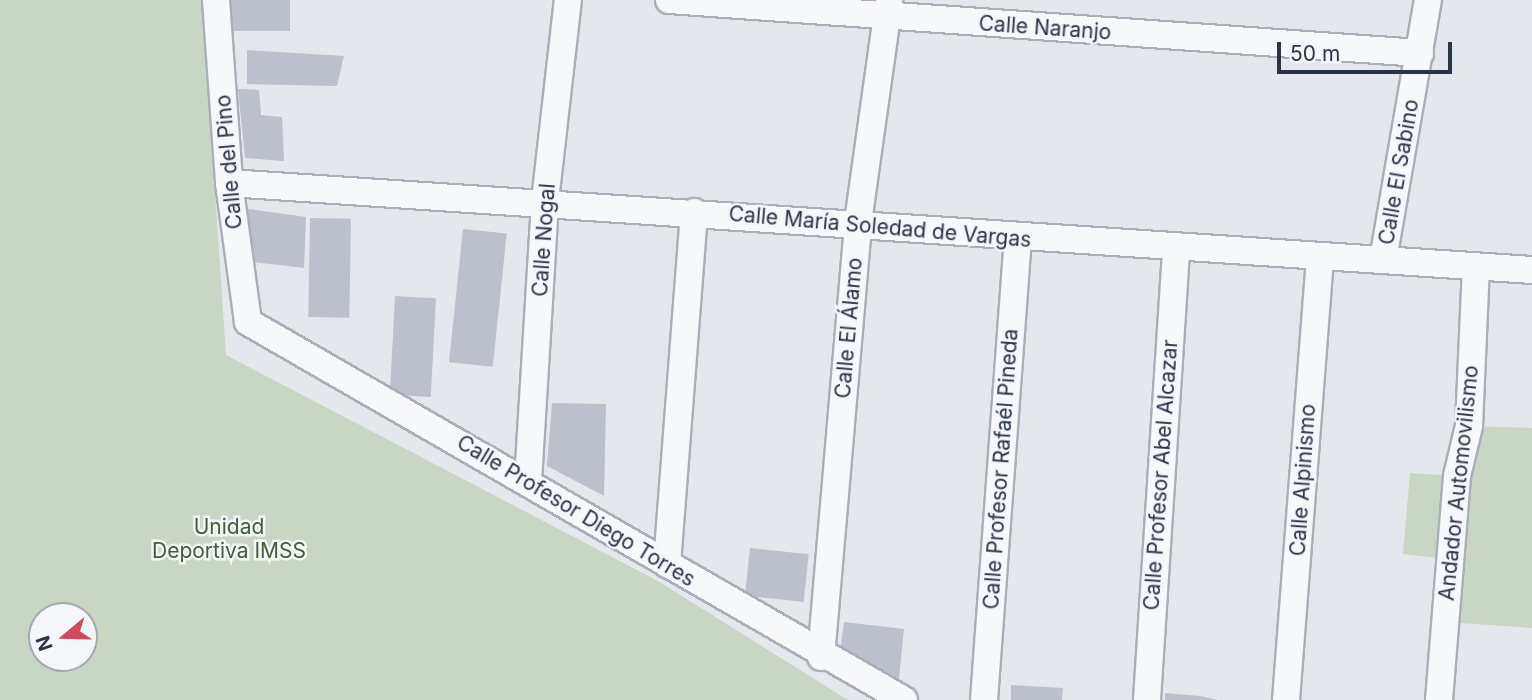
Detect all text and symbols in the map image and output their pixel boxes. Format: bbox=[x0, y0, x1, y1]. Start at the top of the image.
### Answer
street label: Calle Naranjo bbox=[978, 11, 1112, 45]
scale bar bbox=[1280, 28, 1455, 72]
text: 50 m bbox=[1290, 41, 1340, 66]
street label: Calle del Pino bbox=[211, 94, 247, 230]
street label: Calle El Sabino bbox=[1374, 97, 1424, 247]
street label: Calle Nogal bbox=[527, 182, 561, 298]
street label: Calle María Soledad de Vargas bbox=[728, 201, 1032, 253]
street label: Calle El Álamo bbox=[830, 256, 868, 400]
street label: Calle Profesor Rafaél Pineda bbox=[979, 328, 1023, 610]
street label: Calle Profesor Abel Alcazar bbox=[1139, 339, 1183, 611]
street label: Andador Automovilismo bbox=[1434, 364, 1484, 602]
street label: Calle Alpinismo bbox=[1285, 403, 1321, 557]
street label: Calle Profesor Diego Torres bbox=[452, 430, 700, 592]
park label: Unidad Deportiva IMSS bbox=[152, 514, 306, 564]
north arrow bbox=[28, 602, 98, 672]
text: N bbox=[31, 633, 58, 654]

